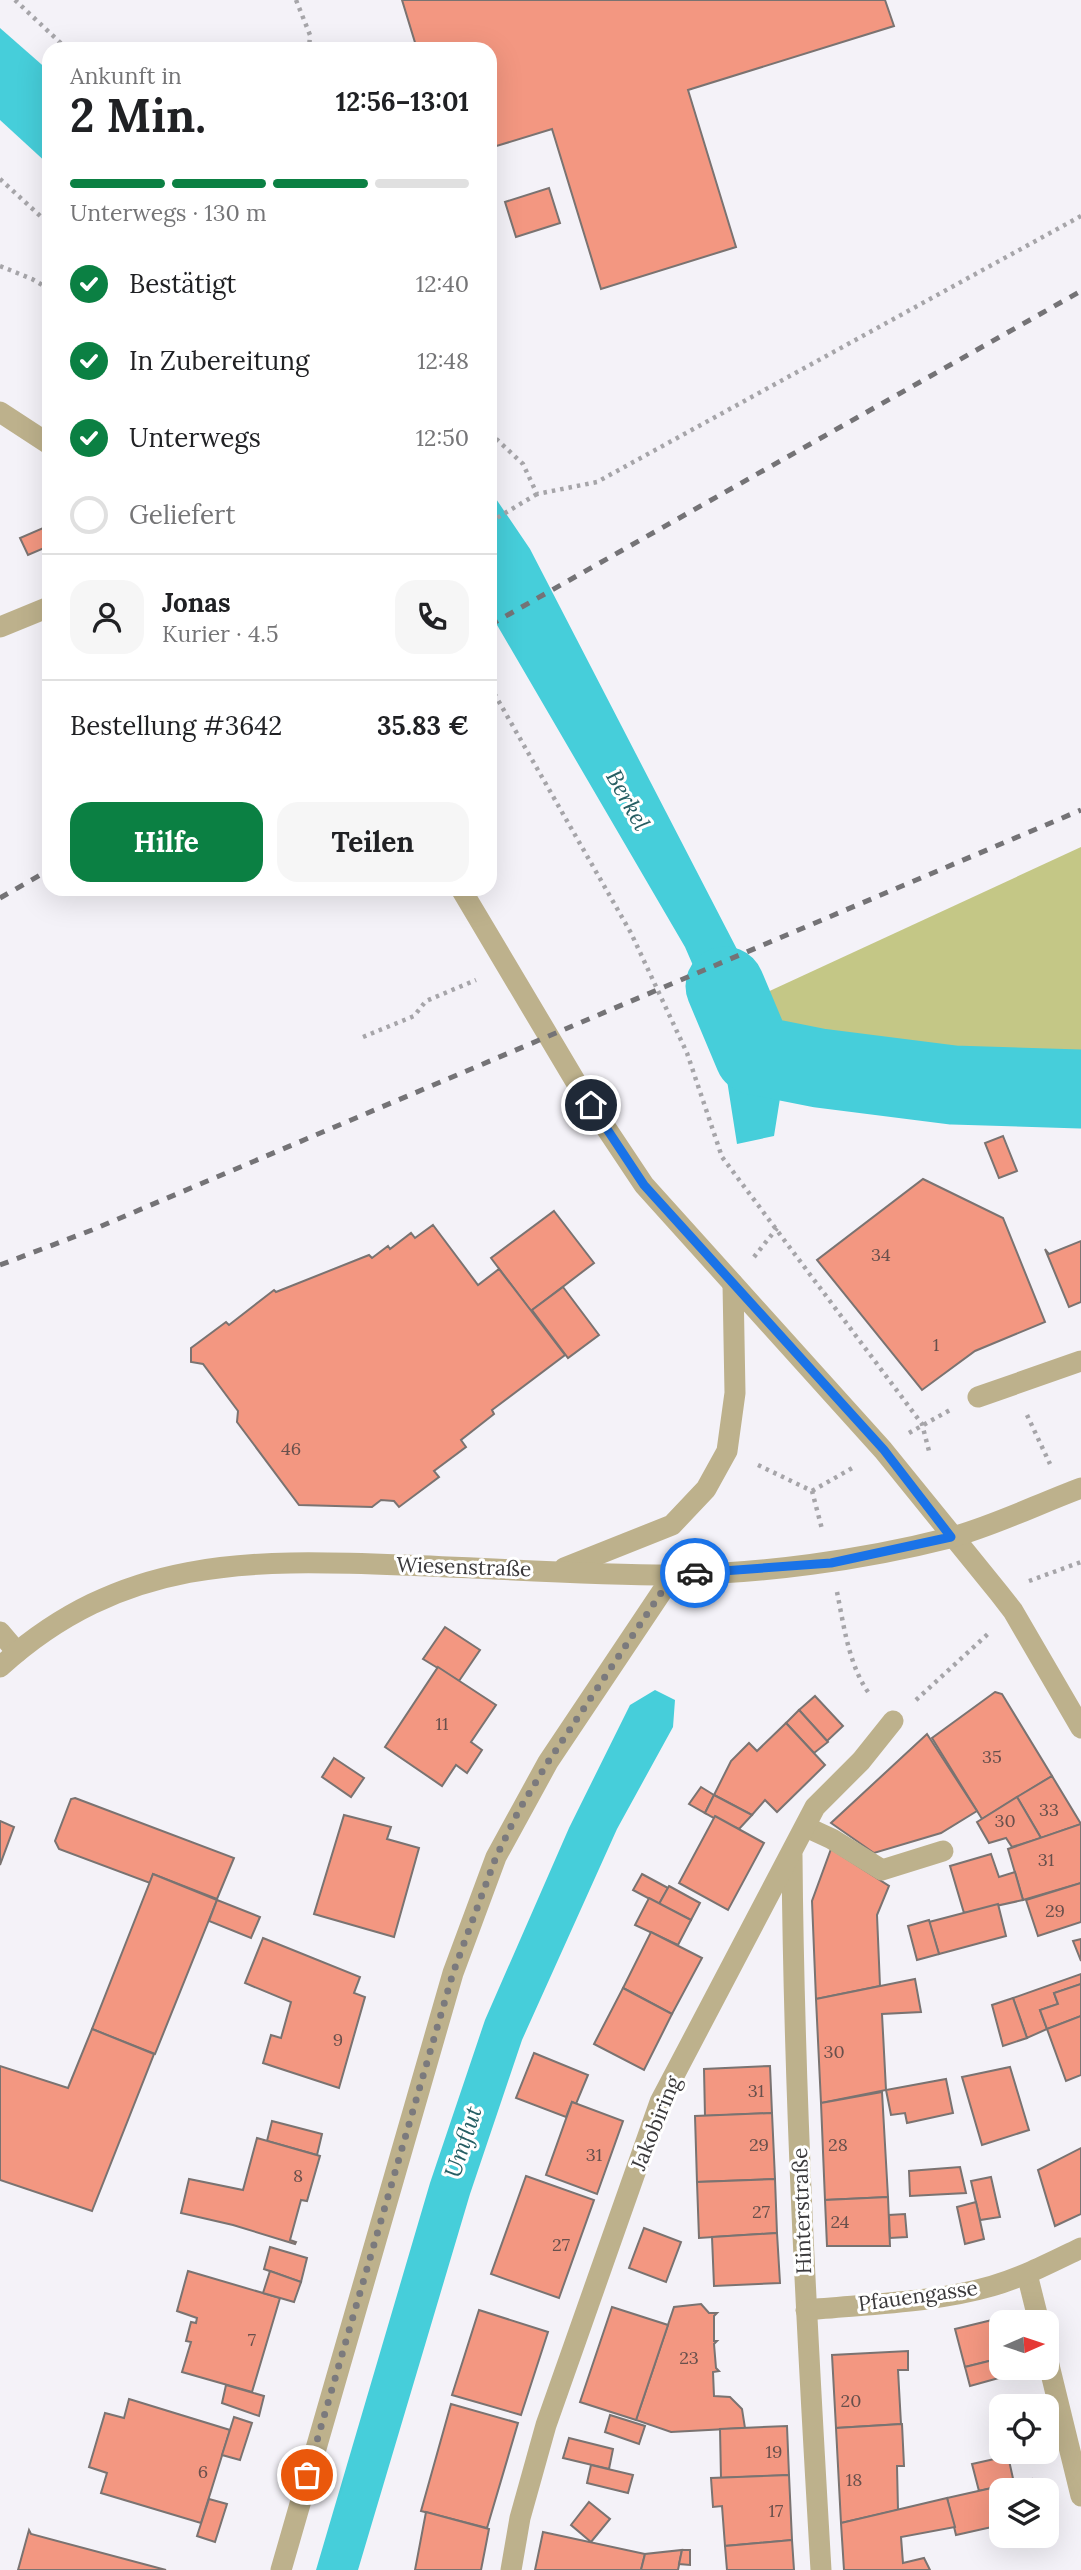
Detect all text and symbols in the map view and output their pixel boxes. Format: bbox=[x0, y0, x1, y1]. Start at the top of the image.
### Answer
text: Ankunft in bbox=[70, 61, 182, 90]
text: 12:56–13:01 bbox=[336, 85, 469, 118]
text: 2 Min. bbox=[70, 86, 206, 145]
text: Unterwegs · 130 m bbox=[70, 198, 266, 227]
icon: check bbox=[70, 265, 108, 303]
text: Bestätigt bbox=[129, 267, 236, 300]
text: 12:40 bbox=[416, 269, 469, 298]
icon: check bbox=[70, 342, 108, 380]
text: In Zubereitung bbox=[129, 344, 309, 377]
text: 12:48 bbox=[417, 346, 469, 375]
icon: check bbox=[70, 419, 108, 457]
text: Unterwegs bbox=[129, 421, 261, 454]
text: 12:50 bbox=[416, 423, 469, 452]
text: Geliefert bbox=[129, 498, 236, 531]
button: person bbox=[70, 580, 144, 654]
button: phone bbox=[395, 580, 469, 654]
text: Jonas bbox=[162, 586, 231, 619]
text: Kurier · 4.5 bbox=[162, 619, 279, 648]
text: Bestellung #3642 bbox=[70, 709, 282, 742]
text: 35.83 € bbox=[377, 709, 469, 742]
water label: Berkel bbox=[600, 764, 657, 836]
button: Hilfe bbox=[70, 802, 263, 882]
button: Teilen bbox=[277, 802, 469, 882]
pin bbox=[561, 1075, 621, 1135]
icon: home bbox=[572, 1086, 610, 1124]
house number: 34 bbox=[871, 1243, 891, 1266]
house number: 1 bbox=[933, 1333, 939, 1356]
house number: 46 bbox=[281, 1437, 301, 1460]
courier bbox=[660, 1538, 730, 1608]
street label: Wiesenstraße bbox=[396, 1551, 532, 1582]
icon: car bbox=[676, 1554, 714, 1592]
house number: 11 bbox=[435, 1712, 449, 1735]
house number: 35 bbox=[982, 1745, 1002, 1768]
house number: 33 bbox=[1039, 1798, 1059, 1821]
house number: 30 bbox=[994, 1809, 1016, 1832]
house number: 31 bbox=[1038, 1848, 1054, 1871]
house number: 29 bbox=[1045, 1899, 1065, 1922]
house number: 9 bbox=[333, 2028, 343, 2051]
house number: 30 bbox=[823, 2040, 845, 2063]
street label: Jakobiring bbox=[624, 2071, 687, 2175]
house number: 31 bbox=[748, 2079, 764, 2102]
water label: Umflut bbox=[437, 2102, 488, 2181]
house number: 29 bbox=[749, 2133, 769, 2156]
house number: 28 bbox=[828, 2133, 848, 2156]
house number: 31 bbox=[586, 2143, 602, 2166]
street label: Hinterstraße bbox=[786, 2147, 817, 2275]
house number: 8 bbox=[293, 2164, 303, 2187]
house number: 27 bbox=[752, 2200, 770, 2223]
house number: 24 bbox=[830, 2210, 850, 2233]
house number: 27 bbox=[552, 2233, 570, 2256]
street label: Pfauengasse bbox=[856, 2274, 979, 2317]
north arrow bbox=[989, 2310, 1059, 2380]
map controls bbox=[989, 2310, 1059, 2548]
house number: 7 bbox=[248, 2328, 256, 2351]
house number: 23 bbox=[679, 2346, 699, 2369]
house number: 20 bbox=[841, 2389, 861, 2412]
button: locate bbox=[989, 2394, 1059, 2464]
house number: 19 bbox=[766, 2440, 782, 2463]
pin bbox=[277, 2445, 337, 2505]
icon: bag bbox=[288, 2456, 326, 2494]
house number: 6 bbox=[198, 2460, 208, 2483]
house number: 18 bbox=[846, 2468, 862, 2491]
button: layers bbox=[989, 2478, 1059, 2548]
house number: 17 bbox=[769, 2499, 783, 2522]

